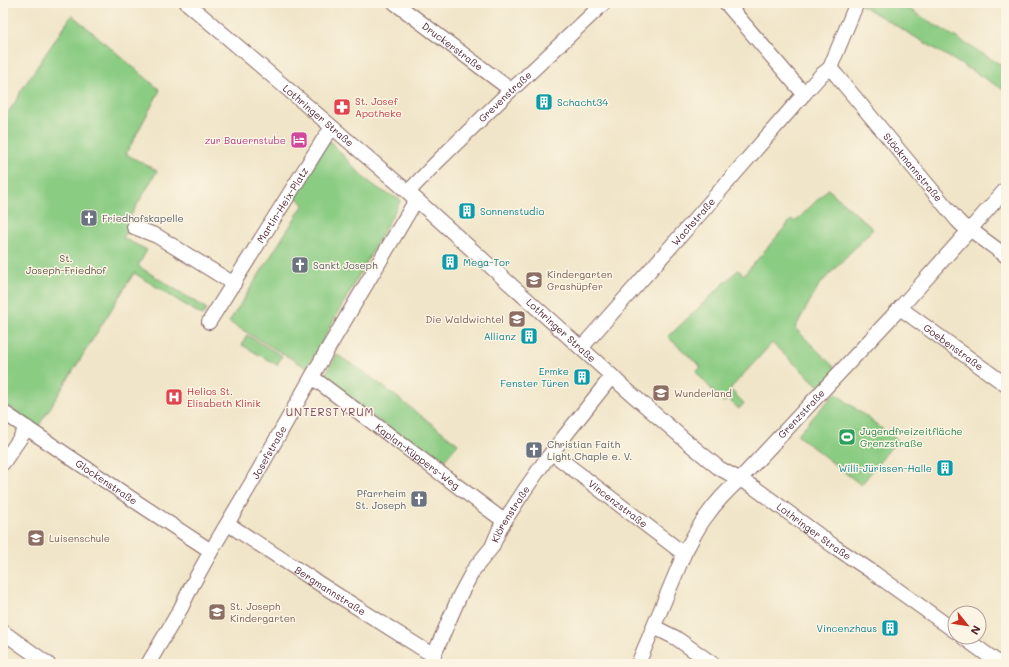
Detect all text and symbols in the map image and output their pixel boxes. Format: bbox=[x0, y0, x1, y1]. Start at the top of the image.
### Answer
street label: Druckerstraße bbox=[419, 19, 486, 74]
street label: Grevenstraße bbox=[475, 68, 535, 125]
street label: Lothringer Straße bbox=[280, 81, 357, 150]
building icon: Schacht34 bbox=[534, 92, 554, 112]
place label: St. Josef Apotheke bbox=[355, 94, 402, 120]
place label: Schacht34 bbox=[557, 95, 608, 109]
pharmacy icon: St. Josef Apotheke bbox=[332, 97, 352, 117]
hotel icon: zur Bauernstube bbox=[289, 130, 309, 150]
street label: Stöckmannstraße bbox=[880, 130, 946, 204]
place label: zur Bauernstube bbox=[205, 133, 286, 147]
street label: Martin-Heix-Platz bbox=[253, 164, 312, 246]
street label: Wachstraße bbox=[668, 194, 718, 248]
building icon: Sonnenstudio bbox=[457, 201, 477, 221]
place label: Sonnenstudio bbox=[480, 204, 544, 218]
church icon: Friedhofskapelle bbox=[79, 208, 99, 228]
place label: Friedhofskapelle bbox=[102, 211, 184, 225]
park label: St. Joseph-Friedhof bbox=[26, 251, 107, 277]
building icon: Mega-Tor bbox=[440, 252, 460, 272]
church icon: Sankt Joseph bbox=[290, 255, 310, 275]
place label: Mega-Tor bbox=[463, 255, 510, 269]
place label: Sankt Joseph bbox=[313, 258, 378, 272]
place label: Kindergarten Grashüpfer bbox=[547, 267, 612, 293]
school or university icon: Kindergarten Grashüpfer bbox=[524, 270, 544, 290]
street label: Lothringer Straße bbox=[523, 295, 599, 365]
school or university icon: Die Waldwichtel bbox=[507, 309, 527, 329]
place label: Die Waldwichtel bbox=[425, 312, 504, 326]
street label: Goebenstraße bbox=[921, 320, 986, 373]
building icon: Allianz bbox=[519, 326, 539, 346]
place label: Allianz bbox=[484, 329, 516, 343]
place label: Ermke Fenster Türen bbox=[500, 364, 569, 390]
building icon: Ermke Fenster Türen bbox=[572, 367, 592, 387]
school or university icon: Wunderland bbox=[651, 383, 671, 403]
place label: Helios St. Elisabeth Klinik bbox=[187, 384, 261, 410]
place label: Wunderland bbox=[674, 386, 732, 400]
street label: Grenzstraße bbox=[775, 386, 828, 441]
hospital icon: Helios St. Elisabeth Klinik bbox=[164, 387, 184, 407]
district label: UNTERSTYRUM bbox=[286, 404, 374, 419]
street label: Kaplan-Küppers-Weg bbox=[373, 420, 463, 493]
street label: Josefstraße bbox=[248, 423, 290, 482]
place label: Jugendfreizeitfläche Grenzstraße bbox=[860, 424, 963, 450]
sports icon: Jugendfreizeitfläche Grenzstraße bbox=[837, 427, 857, 447]
place label: Christian Faith Light Chaple e. V. bbox=[547, 437, 632, 463]
church icon: Christian Faith Light Chaple e. V. bbox=[524, 440, 544, 460]
street label: Glockenstraße bbox=[73, 456, 140, 508]
building icon: Willi-Jürissen-Halle bbox=[935, 458, 955, 478]
place label: Willi-Jürissen-Halle bbox=[839, 461, 932, 475]
street label: Vincenzstraße bbox=[585, 476, 651, 531]
street label: Klörenstraße bbox=[488, 483, 533, 545]
place label: Pfarrheim St. Joseph bbox=[356, 486, 406, 512]
church icon: Pfarrheim St. Joseph bbox=[409, 489, 429, 509]
street label: Lothringer Straße bbox=[774, 499, 854, 563]
school or university icon: Luisenschule bbox=[26, 528, 46, 548]
place label: Luisenschule bbox=[49, 531, 110, 545]
street label: Bergmannstraße bbox=[292, 562, 369, 618]
place label: St. Joseph Kindergarten bbox=[230, 599, 295, 625]
school or university icon: St. Joseph Kindergarten bbox=[207, 602, 227, 622]
north arrow bbox=[947, 605, 987, 645]
building icon: Vincenzhaus bbox=[880, 618, 900, 638]
place label: Vincenzhaus bbox=[817, 621, 877, 635]
text: N bbox=[968, 623, 985, 638]

